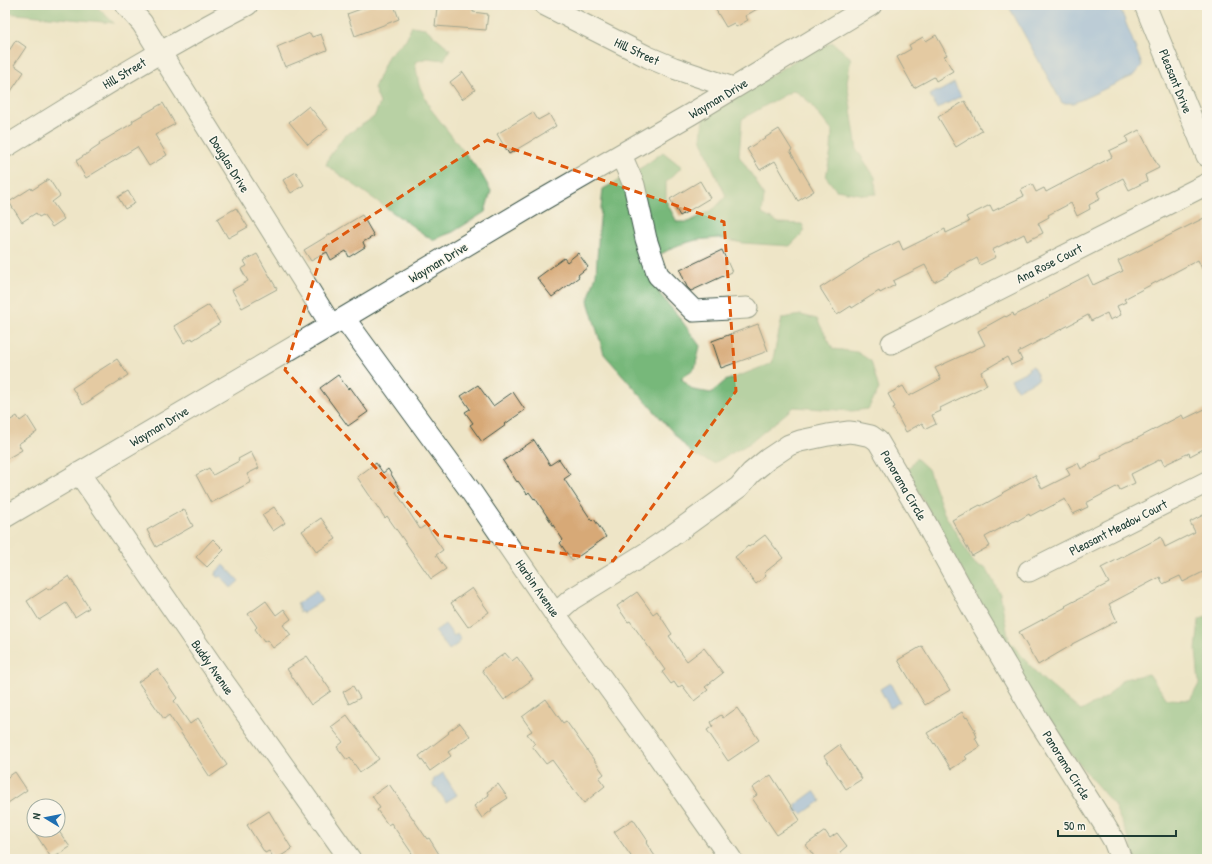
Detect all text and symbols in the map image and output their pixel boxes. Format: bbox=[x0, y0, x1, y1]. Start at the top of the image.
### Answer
street label: Hill Street bbox=[612, 33, 663, 69]
street label: Pleasant Drive bbox=[1155, 46, 1197, 116]
street label: Hill Street bbox=[99, 53, 150, 93]
street label: Wayman Drive bbox=[685, 73, 751, 123]
street label: Douglas Drive bbox=[206, 132, 254, 196]
street label: Wayman Drive bbox=[405, 237, 471, 287]
street label: Ana Rose Court bbox=[1013, 238, 1085, 287]
street label: Wayman Drive bbox=[126, 401, 192, 451]
street label: Panorama Circle bbox=[877, 447, 931, 523]
street label: Pleasant Meadow Court bbox=[1066, 494, 1171, 559]
street label: Harbin Avenue bbox=[512, 556, 564, 620]
street label: Buddy Avenue bbox=[187, 636, 239, 698]
street label: Panorama Circle bbox=[1039, 727, 1095, 803]
north arrow bbox=[26, 798, 66, 838]
text: N bbox=[29, 812, 44, 820]
scale bar bbox=[1058, 812, 1176, 838]
text: 50 m bbox=[1064, 817, 1085, 834]

